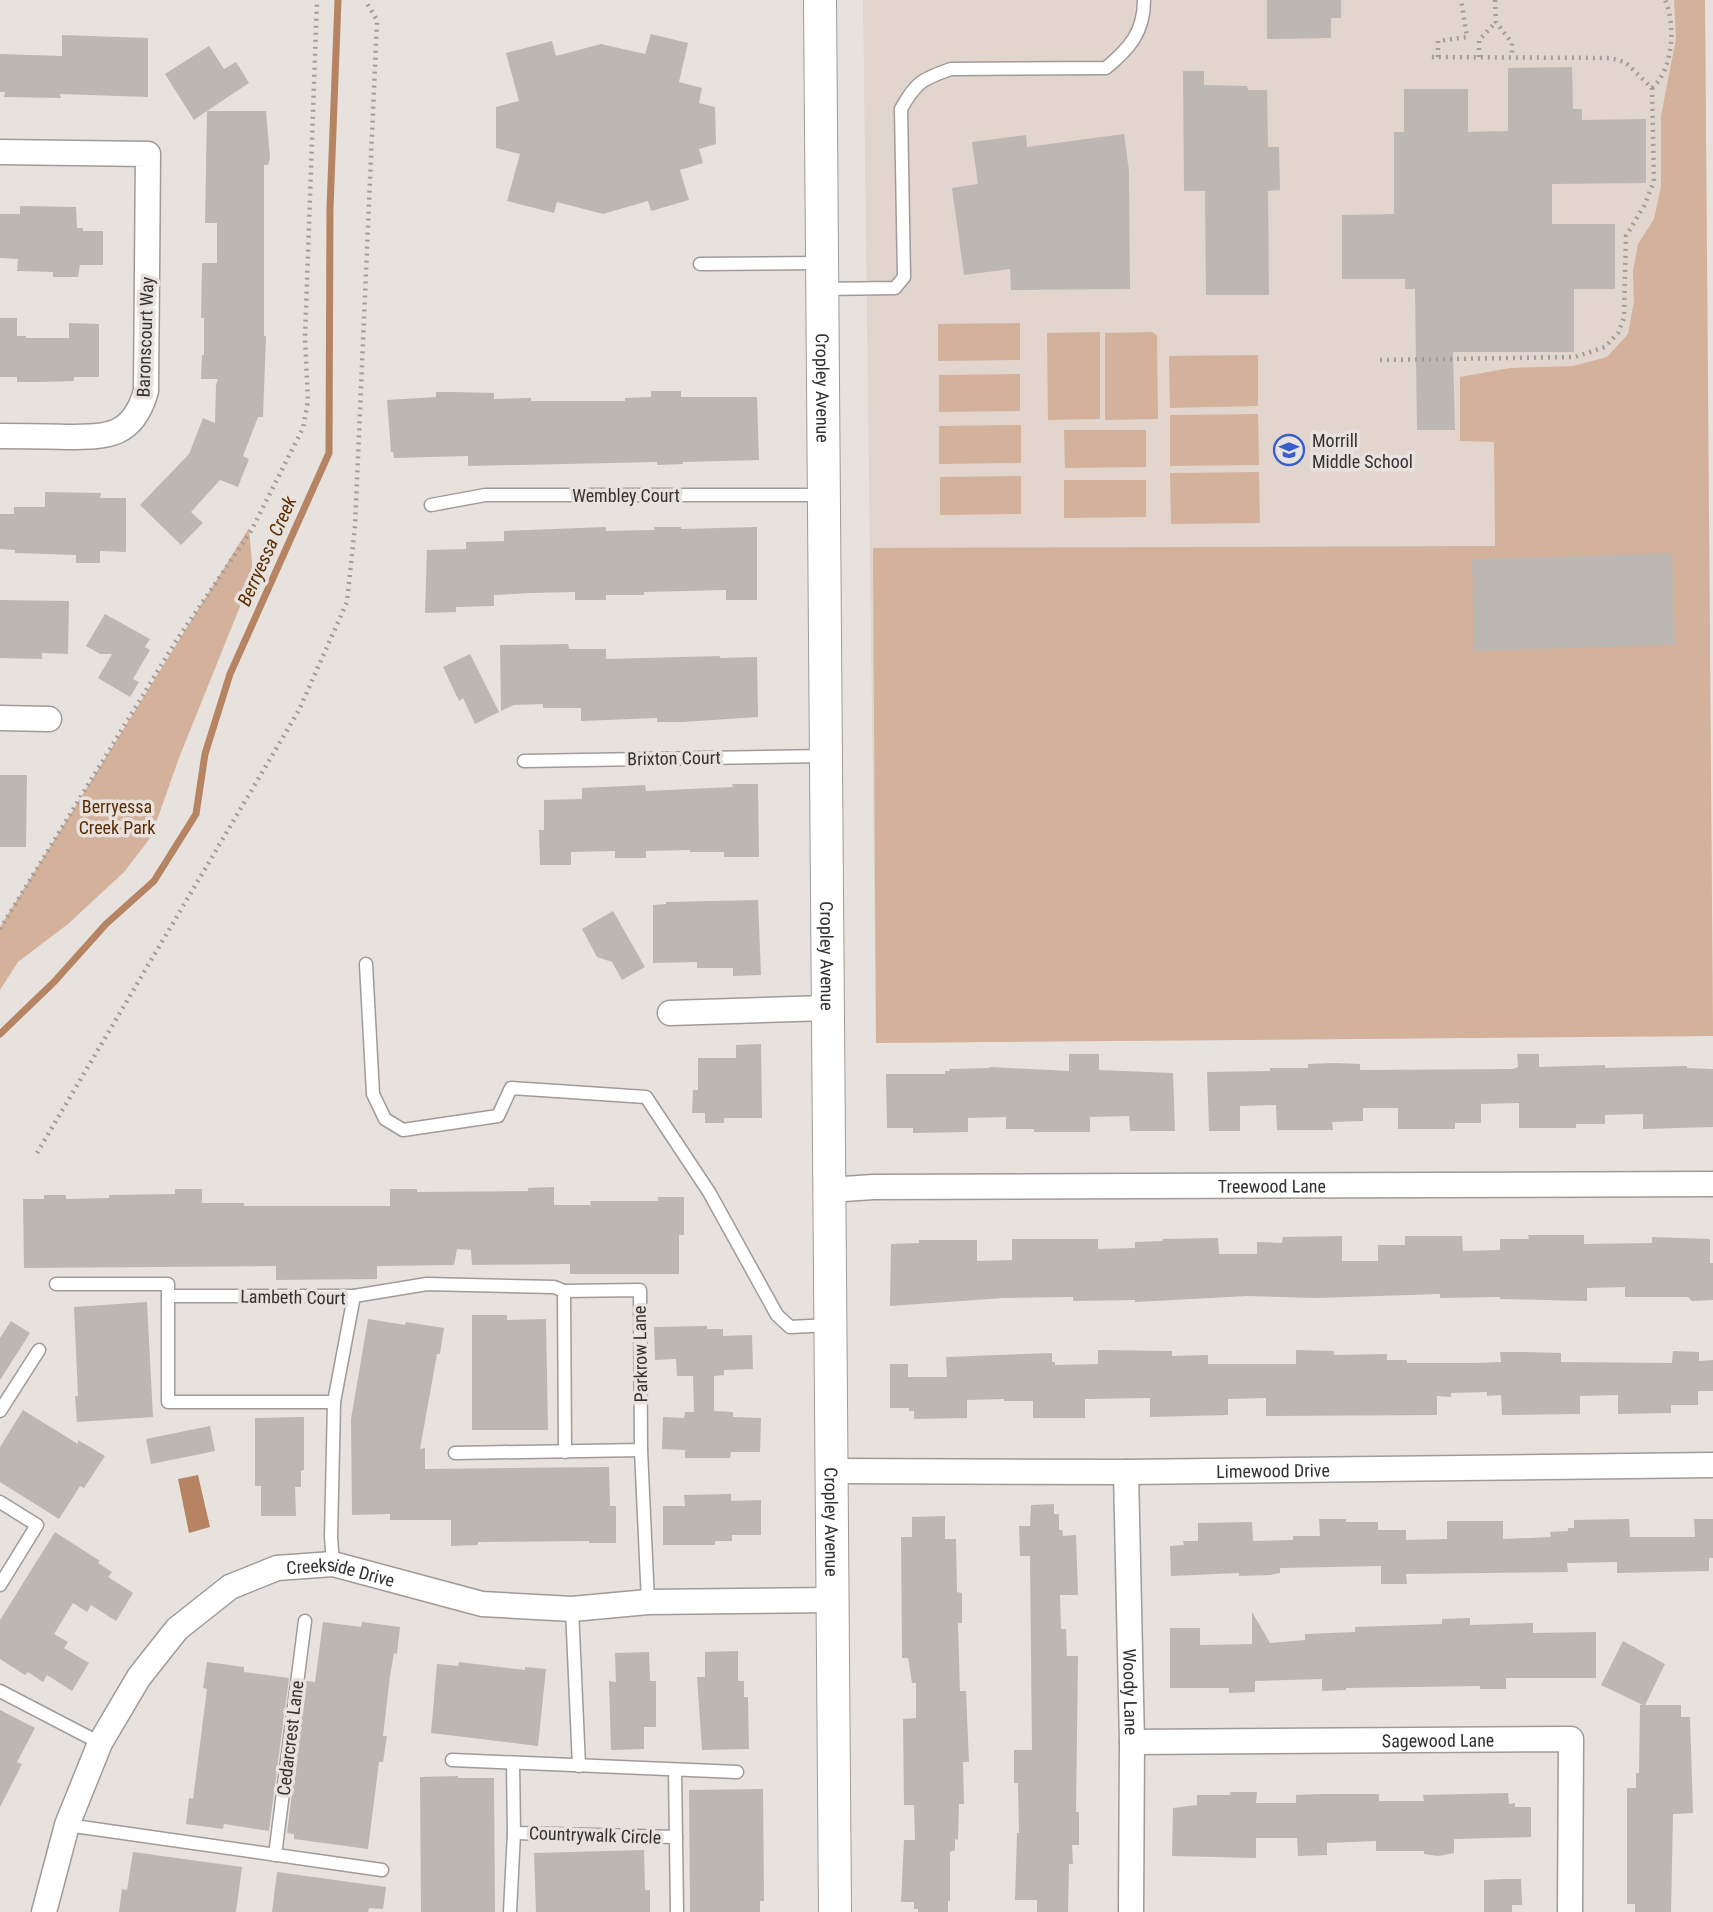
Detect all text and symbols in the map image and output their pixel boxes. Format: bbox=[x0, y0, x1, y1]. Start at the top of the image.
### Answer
street label: Baronscourt Way bbox=[132, 276, 158, 398]
street label: Cropley Avenue bbox=[812, 333, 834, 443]
place label: Morrill Middle School bbox=[1312, 430, 1413, 472]
school or university icon: Morrill Middle School bbox=[1272, 433, 1306, 467]
street label: Wembley Court bbox=[572, 485, 680, 506]
water label: Berryessa Creek bbox=[233, 492, 302, 609]
street label: Brixton Court bbox=[627, 747, 721, 769]
park label: Berryessa Creek Park bbox=[79, 796, 155, 838]
street label: Cropley Avenue bbox=[817, 901, 838, 1011]
street label: Treewood Lane bbox=[1218, 1175, 1326, 1196]
street label: Lambeth Court bbox=[240, 1286, 346, 1308]
street label: Parkrow Lane bbox=[629, 1306, 651, 1402]
street label: Limewood Drive bbox=[1216, 1459, 1330, 1481]
street label: Cropley Avenue bbox=[821, 1467, 843, 1577]
street label: Creekside Drive bbox=[285, 1553, 397, 1591]
street label: Woody Lane bbox=[1119, 1648, 1142, 1735]
street label: Cedarcrest Lane bbox=[273, 1679, 307, 1797]
street label: Sagewood Lane bbox=[1382, 1729, 1494, 1751]
street label: Countrywalk Circle bbox=[528, 1822, 662, 1848]

